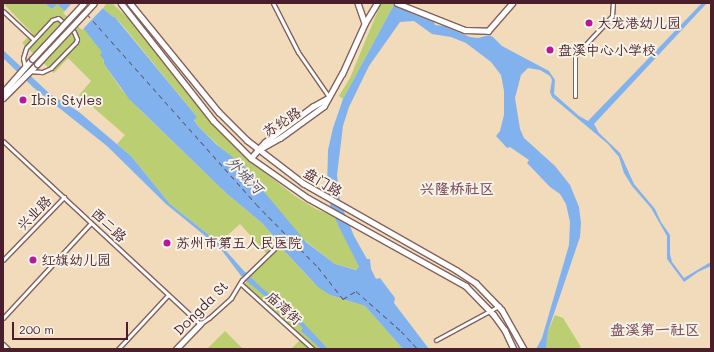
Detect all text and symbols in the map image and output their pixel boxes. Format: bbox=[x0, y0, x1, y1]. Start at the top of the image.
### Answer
place label: 大龙港幼儿园 bbox=[597, 15, 681, 31]
marker: 大龙港幼儿园 bbox=[584, 18, 594, 28]
place label: 盘溪中心小学校 bbox=[558, 42, 656, 58]
marker: 盘溪中心小学校 bbox=[545, 45, 555, 55]
place label: Ibis Styles bbox=[31, 92, 102, 108]
marker: Ibis Styles bbox=[18, 95, 28, 105]
street label: 苏纶路 bbox=[260, 104, 304, 140]
water label: 外城河 bbox=[223, 153, 267, 197]
street label: 盘门路 bbox=[301, 164, 345, 200]
district label: 兴隆桥社区 bbox=[420, 180, 494, 198]
street label: 兴业路 bbox=[13, 192, 55, 234]
street label: 西二路 bbox=[88, 205, 130, 245]
place label: 苏州市第五人民医院 bbox=[176, 235, 302, 251]
marker: 苏州市第五人民医院 bbox=[161, 237, 173, 249]
place label: 红旗幼儿园 bbox=[41, 252, 111, 268]
marker: 红旗幼儿园 bbox=[28, 255, 38, 265]
street label: Dongda St bbox=[170, 277, 232, 339]
street label: 庙湾街 bbox=[263, 288, 305, 328]
scale bar bbox=[14, 314, 130, 340]
text: 200 m bbox=[19, 321, 54, 337]
district label: 盘溪第一社区 bbox=[610, 321, 700, 339]

